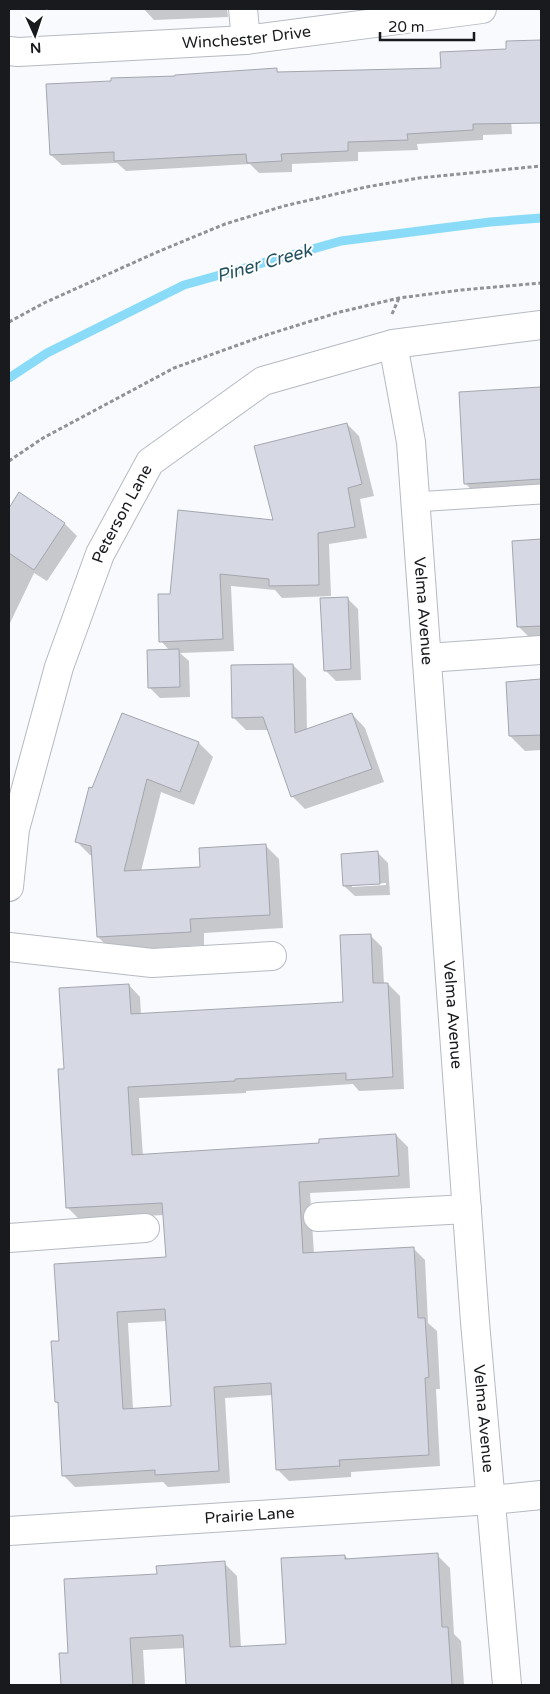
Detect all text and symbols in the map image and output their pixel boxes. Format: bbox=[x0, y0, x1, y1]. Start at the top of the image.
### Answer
north arrow bbox=[10, 10, 60, 60]
scale bar bbox=[380, 10, 474, 42]
text: 20 m bbox=[388, 18, 425, 36]
street label: Winchester Drive bbox=[181, 22, 312, 53]
text: N bbox=[30, 39, 42, 56]
water label: Piner Creek bbox=[214, 239, 315, 287]
street label: Peterson Lane bbox=[88, 461, 157, 566]
street label: Velma Avenue bbox=[409, 556, 437, 666]
street label: Velma Avenue bbox=[439, 960, 467, 1070]
street label: Velma Avenue bbox=[469, 1364, 498, 1474]
street label: Prairie Lane bbox=[204, 1503, 295, 1528]

